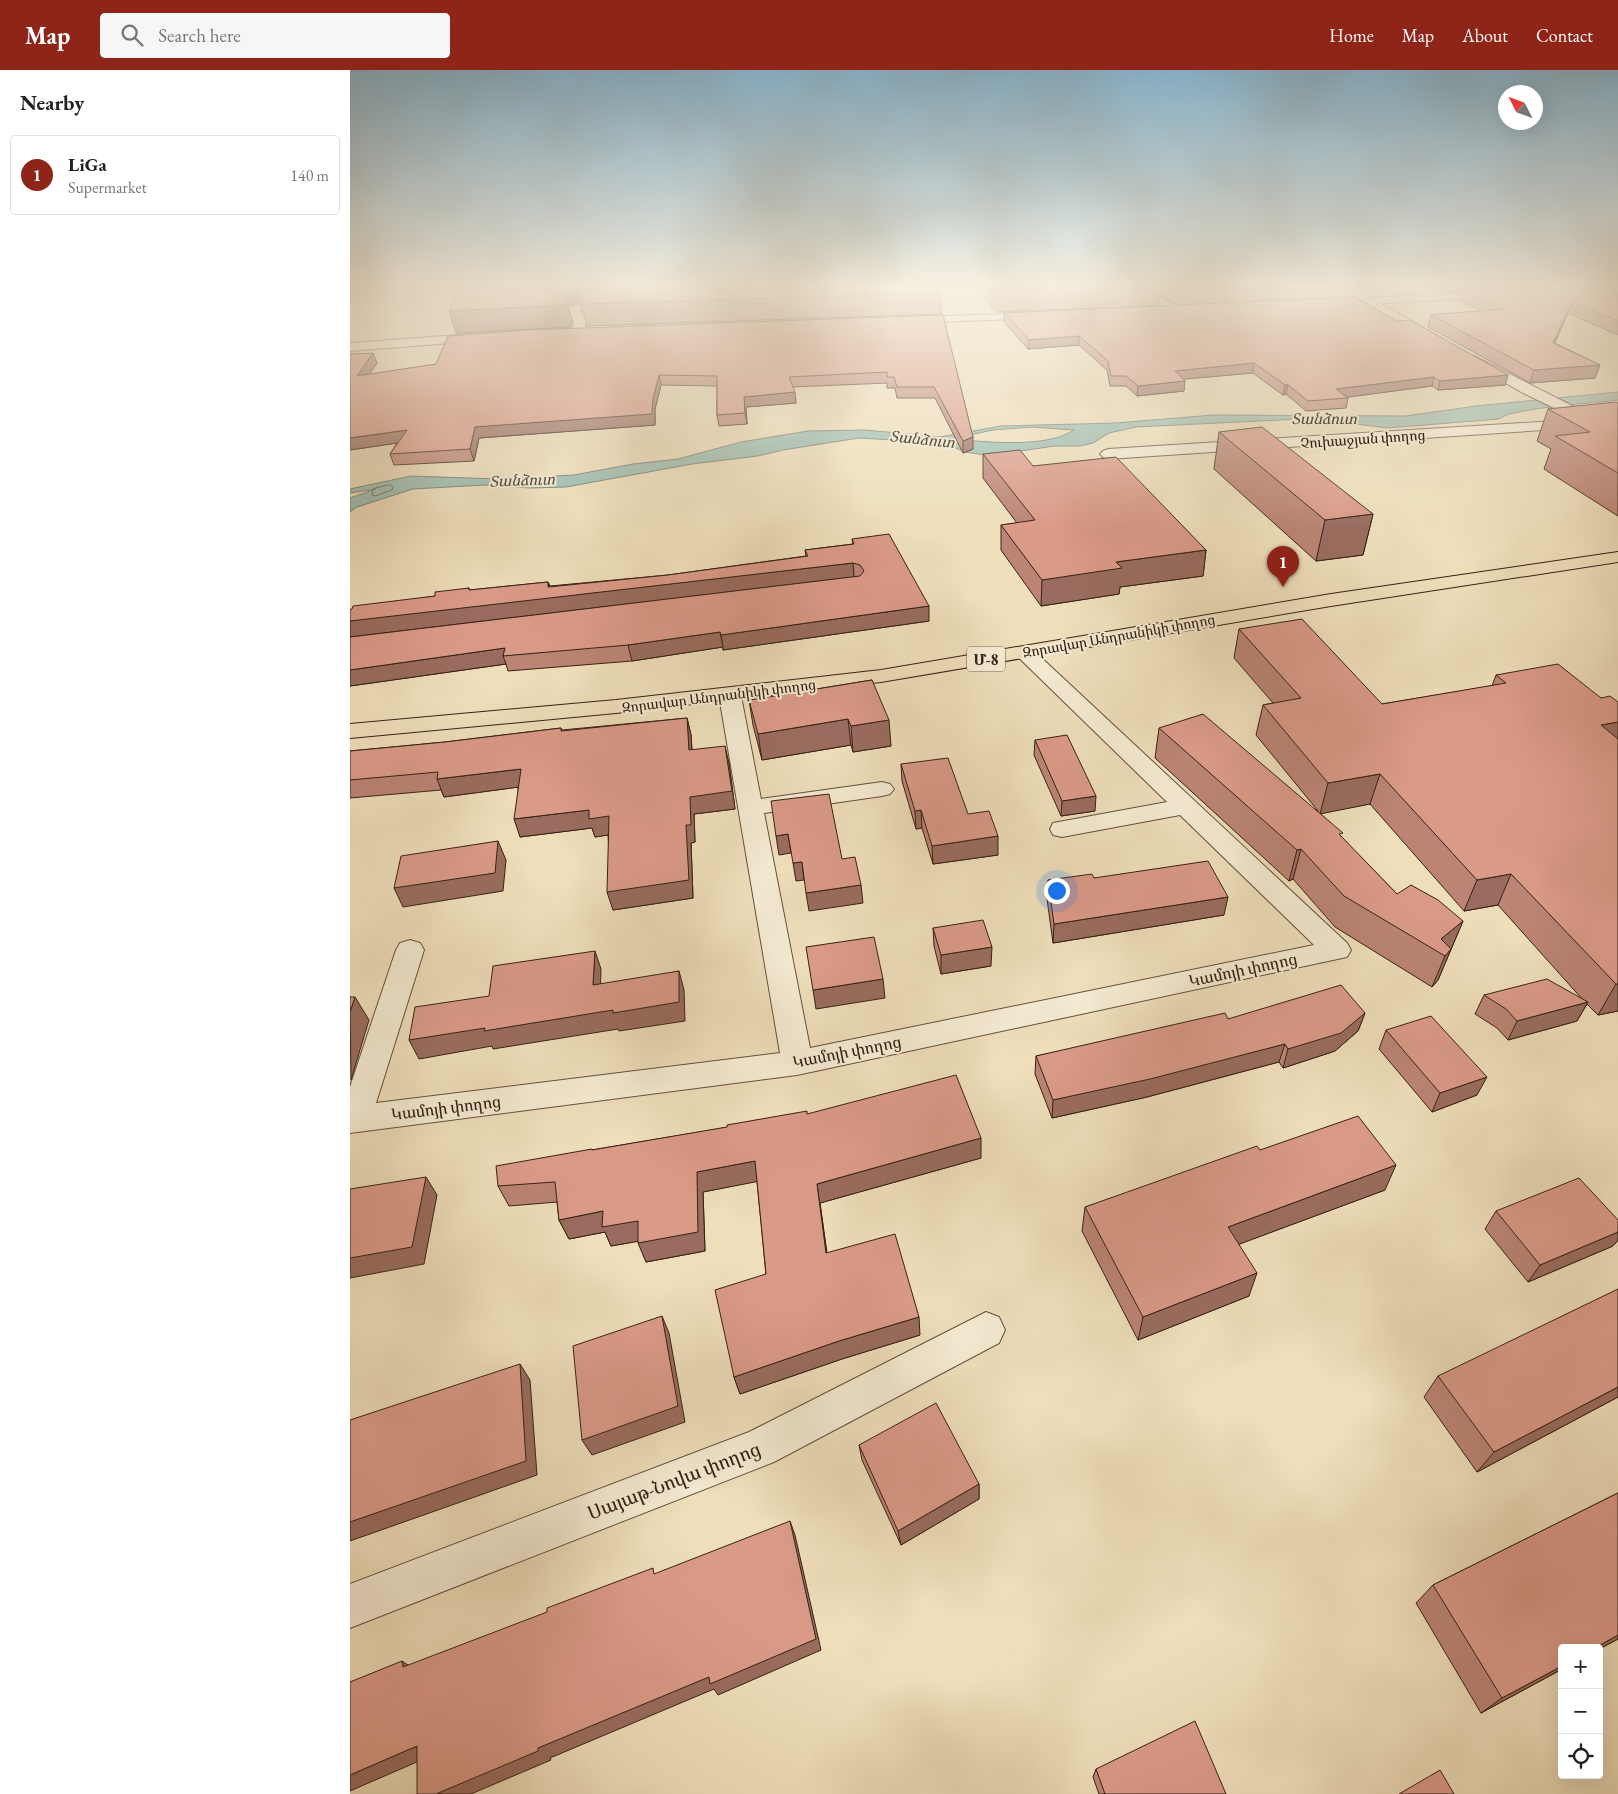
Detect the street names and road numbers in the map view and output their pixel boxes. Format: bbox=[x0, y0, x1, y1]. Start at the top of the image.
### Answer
street label: Չուխաջյան փողոց bbox=[1300, 426, 1426, 452]
street label: Զորավար Անդրանիկի փողոց bbox=[1021, 610, 1217, 662]
road number: Մ-8 bbox=[967, 646, 1005, 672]
street label: Զորավար Անդրանիկի փողոց bbox=[621, 675, 817, 717]
street label: Կամոյի փողոց bbox=[1187, 948, 1299, 992]
street label: Կամոյի փողոց bbox=[791, 1031, 903, 1073]
street label: Կամոյի փողոց bbox=[390, 1091, 502, 1125]
street label: Սայաթ-Նովա փողոց bbox=[584, 1436, 764, 1526]

